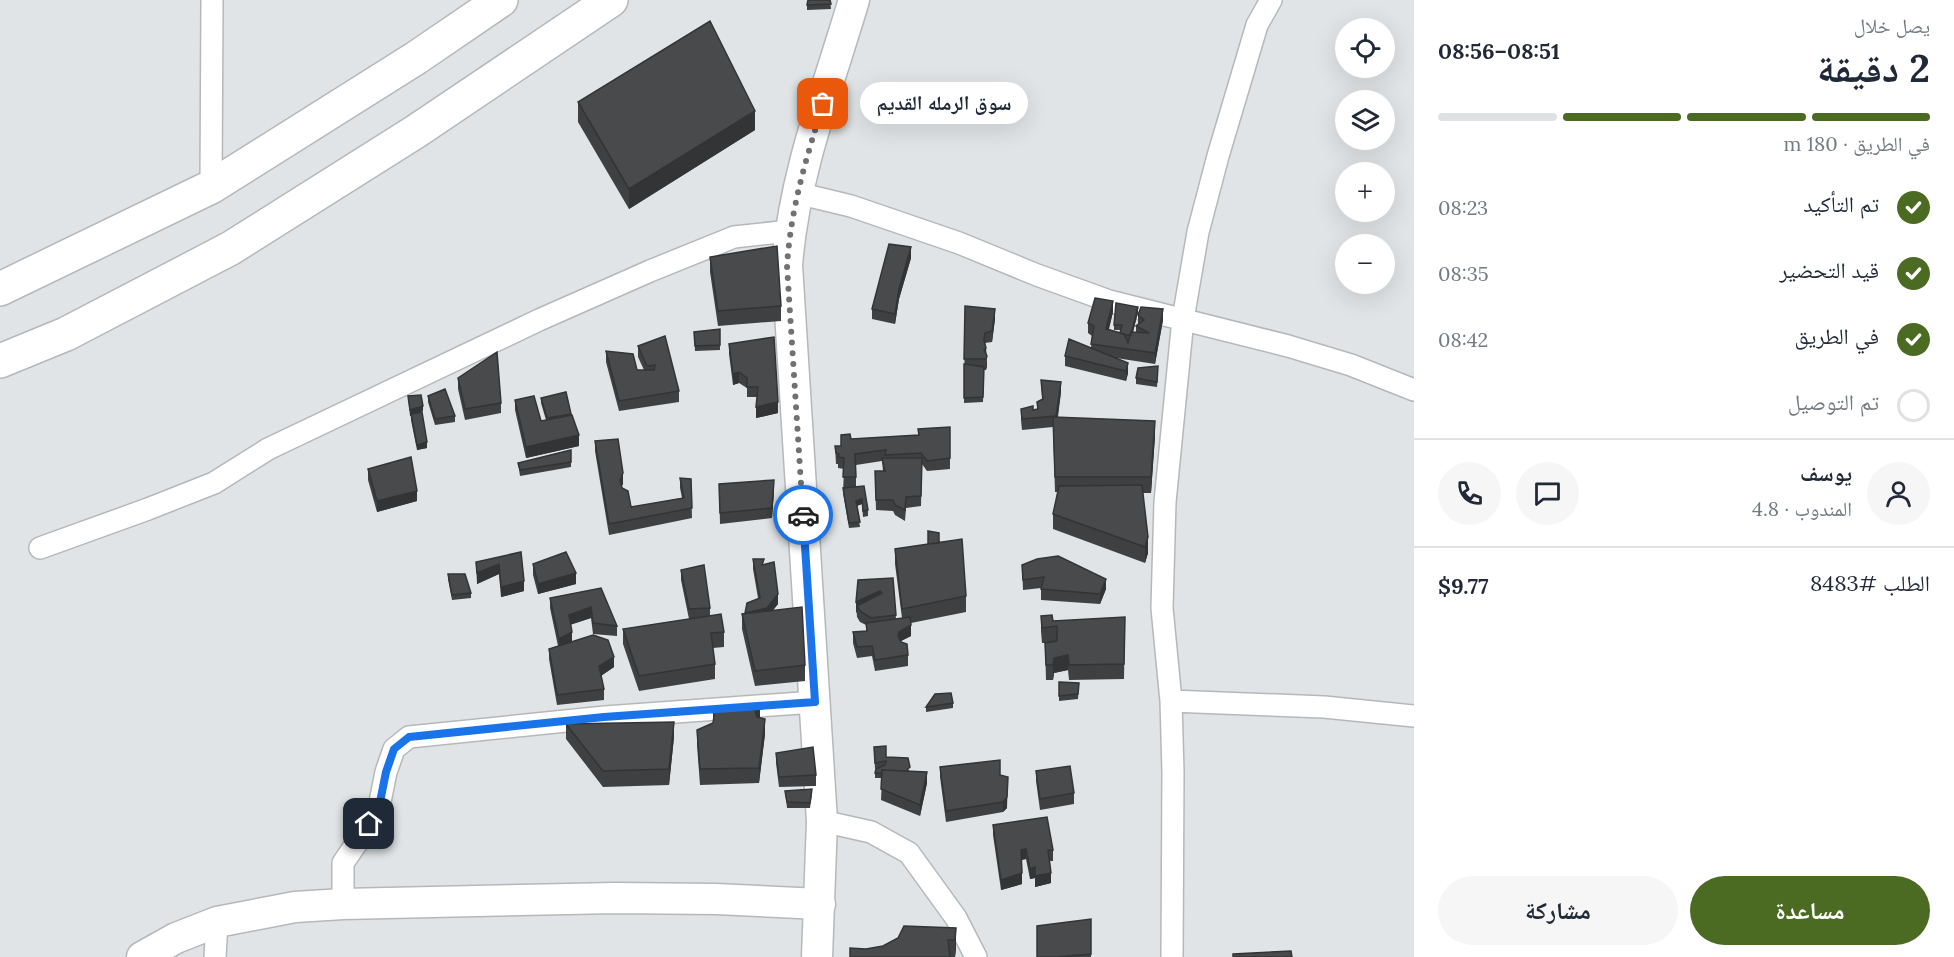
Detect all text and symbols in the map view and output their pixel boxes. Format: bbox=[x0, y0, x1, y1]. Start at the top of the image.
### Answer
text: يصل خلال bbox=[1854, 13, 1930, 38]
map controls bbox=[1335, 18, 1395, 294]
button: locate bbox=[1335, 18, 1395, 78]
text: 08:51–08:56 bbox=[1438, 37, 1560, 65]
text: 2 دقيقة bbox=[1817, 43, 1930, 93]
pin bbox=[797, 78, 848, 129]
callout: سوق الرمله القديم bbox=[859, 83, 1027, 125]
icon: bag bbox=[806, 87, 839, 120]
text: سوق الرمله القديم bbox=[877, 90, 1011, 115]
button: layers bbox=[1335, 90, 1395, 150]
text: في الطريق · 180 m bbox=[1784, 131, 1930, 156]
button: + bbox=[1335, 162, 1395, 222]
text: تم التأكيد bbox=[1803, 190, 1879, 218]
icon: check bbox=[1897, 191, 1930, 224]
text: 08:23 bbox=[1438, 195, 1488, 220]
button: − bbox=[1335, 234, 1395, 294]
text: قيد التحضير bbox=[1779, 256, 1879, 284]
icon: check bbox=[1897, 257, 1930, 290]
text: 08:35 bbox=[1438, 261, 1489, 286]
text: في الطريق bbox=[1795, 322, 1879, 350]
icon: check bbox=[1897, 323, 1930, 356]
text: 08:42 bbox=[1438, 327, 1488, 352]
text: تم التوصيل bbox=[1788, 388, 1879, 416]
text: يوسف bbox=[1800, 459, 1852, 487]
button: phone bbox=[1438, 462, 1501, 525]
button: chat bbox=[1516, 462, 1579, 525]
button: person bbox=[1867, 462, 1930, 525]
courier bbox=[773, 485, 833, 545]
text: المندوب · 4.8 bbox=[1752, 496, 1852, 521]
icon: car bbox=[787, 499, 820, 532]
text: الطلب #8483 bbox=[1810, 569, 1930, 597]
text: $9.77 bbox=[1438, 572, 1489, 600]
pin bbox=[343, 798, 394, 849]
icon: home bbox=[352, 807, 385, 840]
button: مشاركة bbox=[1438, 876, 1678, 945]
button: مساعدة bbox=[1690, 876, 1930, 945]

